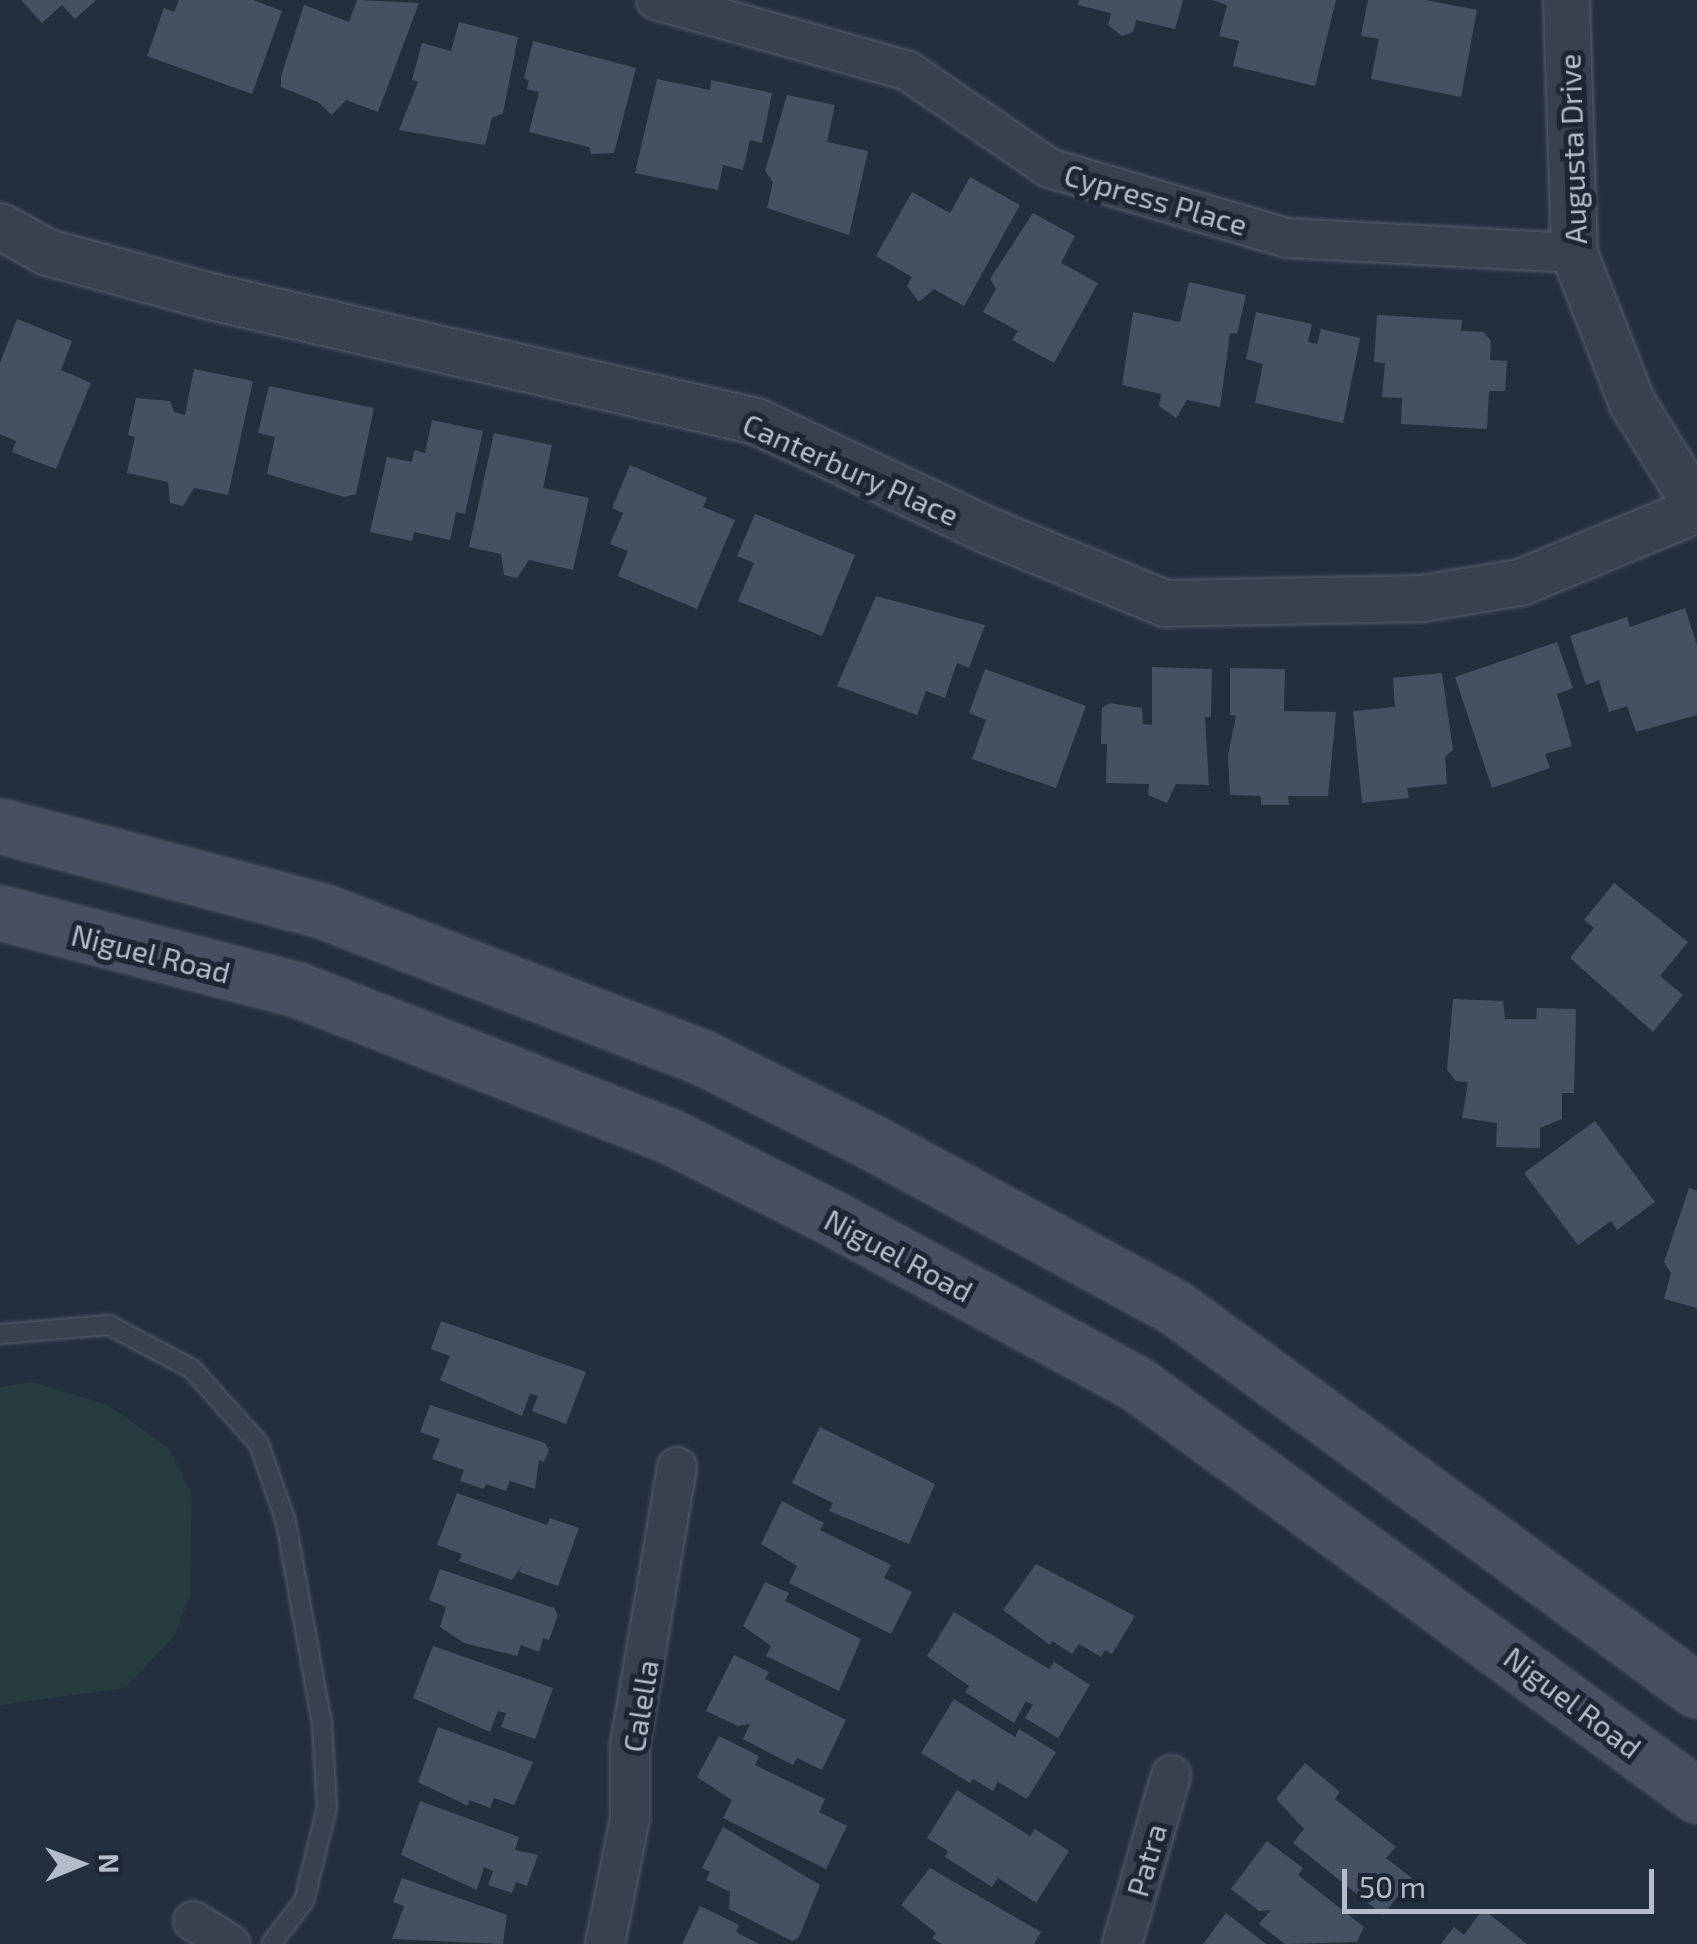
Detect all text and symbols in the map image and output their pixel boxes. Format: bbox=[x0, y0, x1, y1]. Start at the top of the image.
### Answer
street label: Augusta Drive bbox=[1551, 53, 1593, 245]
street label: Cypress Place bbox=[1060, 156, 1252, 242]
street label: Canterbury Place bbox=[737, 405, 965, 533]
street label: Niguel Road bbox=[67, 916, 235, 990]
street label: Niguel Road bbox=[818, 1201, 980, 1309]
street label: Niguel Road bbox=[1497, 1639, 1649, 1765]
street label: Calella bbox=[615, 1657, 665, 1755]
north arrow bbox=[30, 1814, 130, 1914]
street label: Patra bbox=[1119, 1819, 1173, 1901]
scale bar bbox=[1347, 1849, 1660, 1911]
text: N bbox=[93, 1853, 127, 1874]
text: 50 m bbox=[1359, 1868, 1426, 1904]

